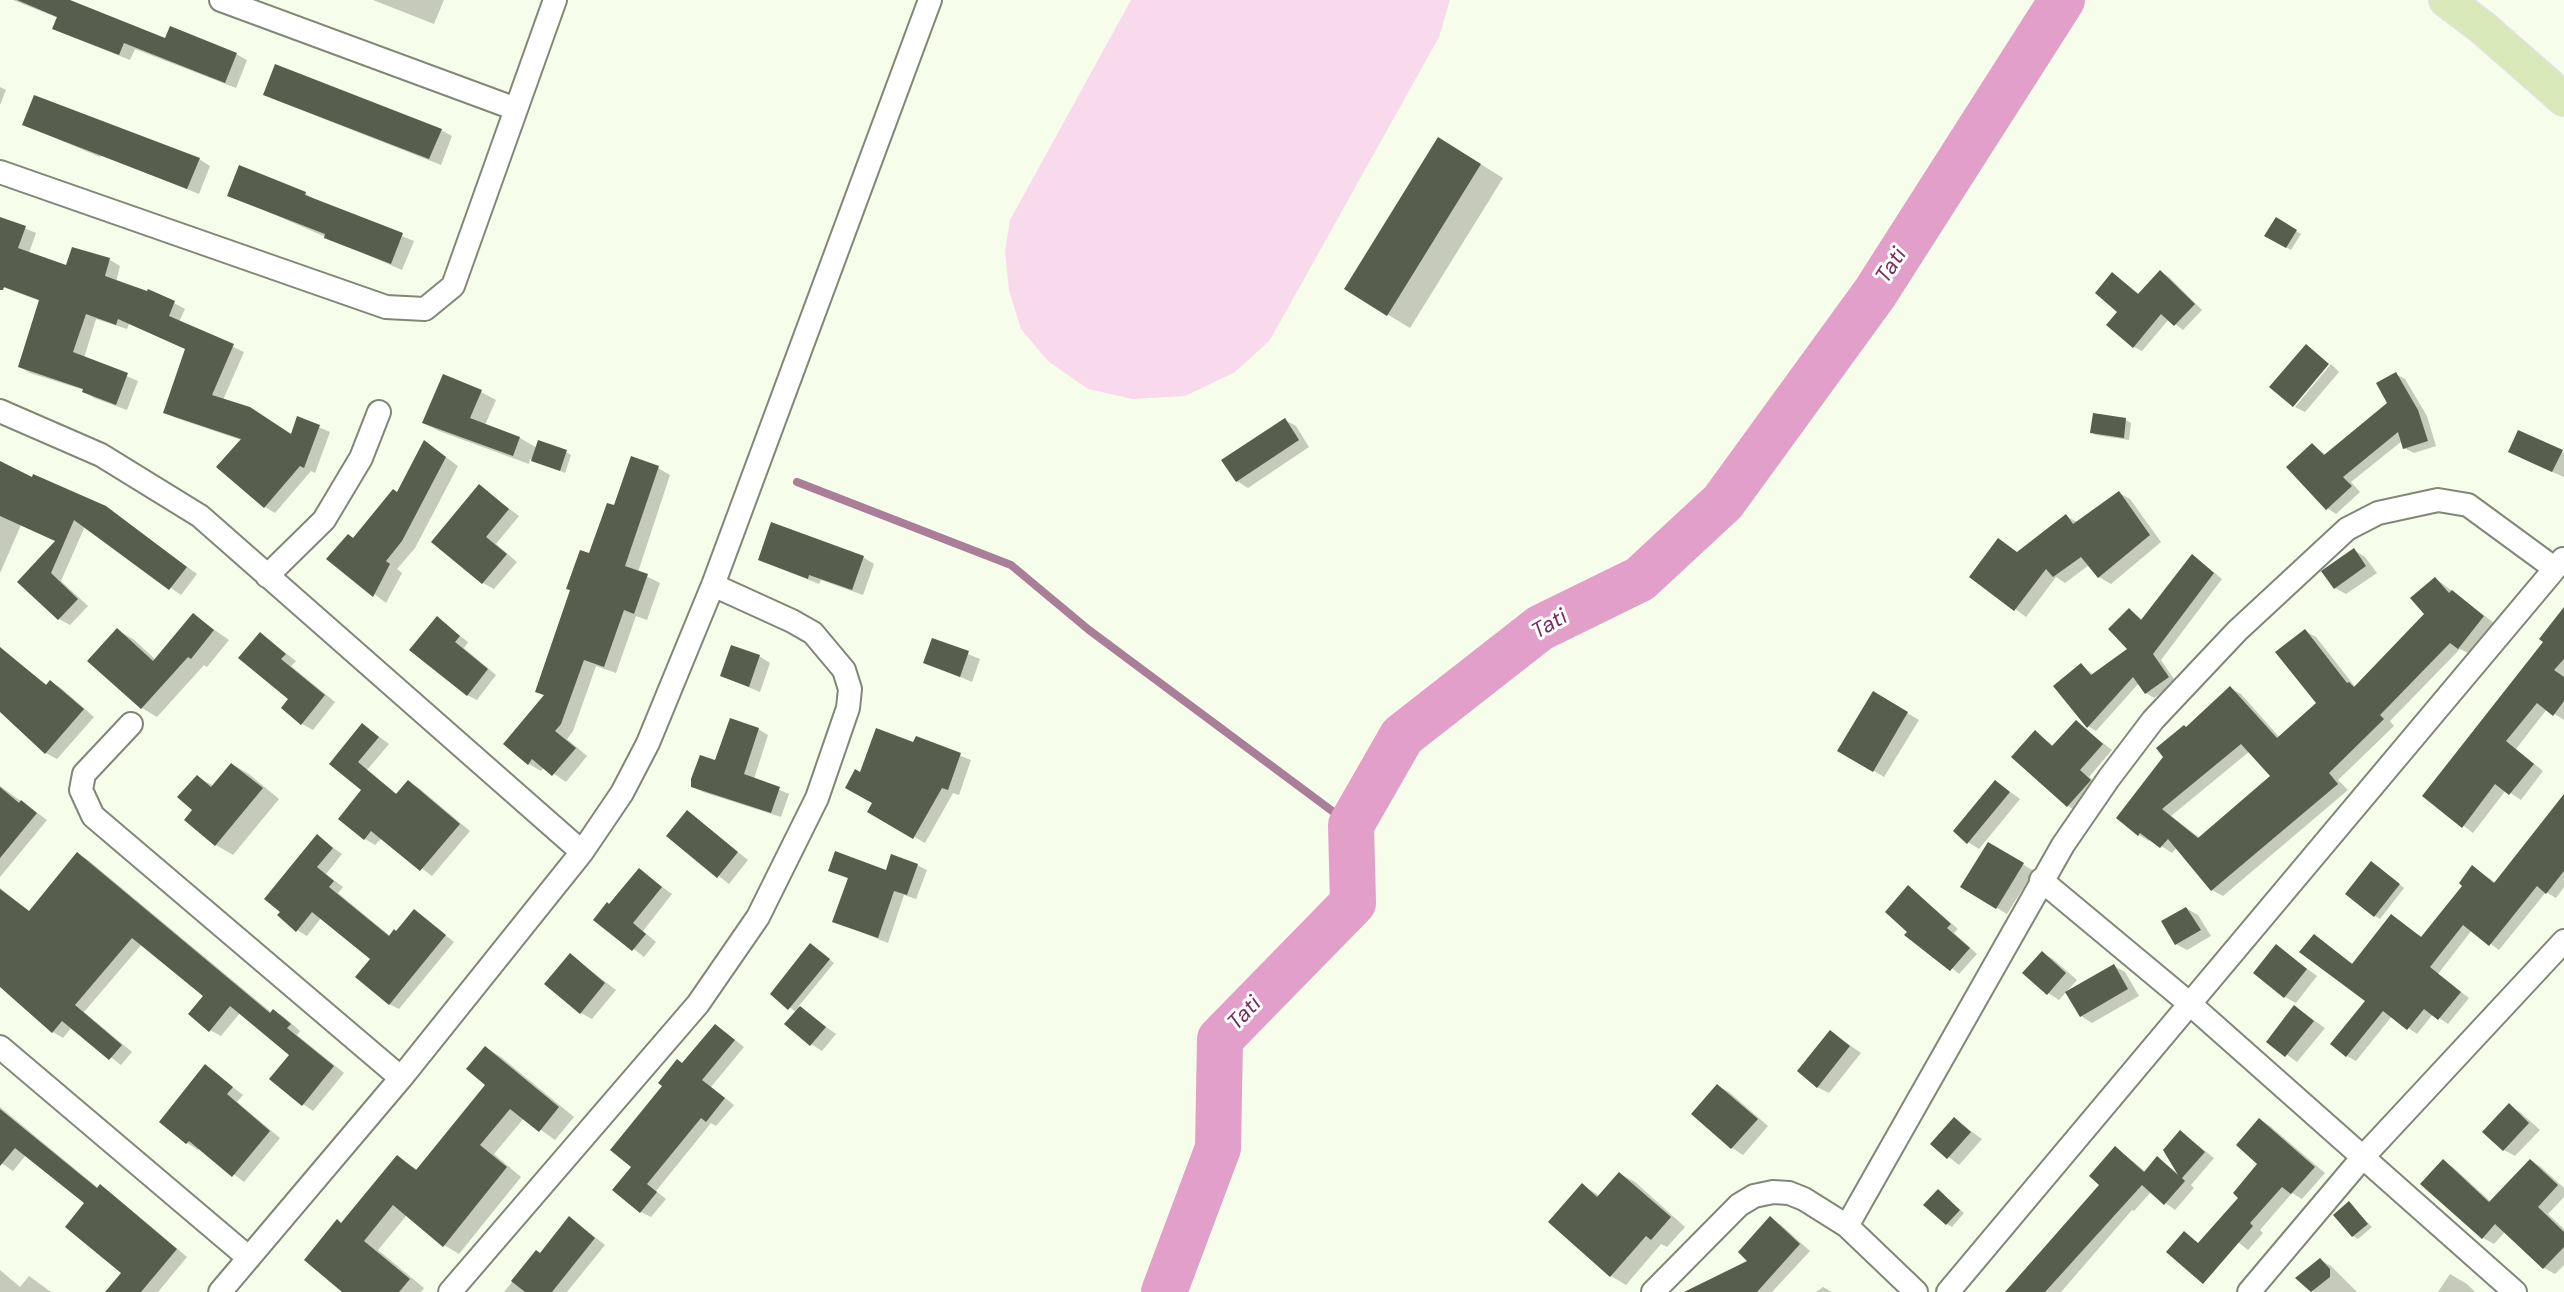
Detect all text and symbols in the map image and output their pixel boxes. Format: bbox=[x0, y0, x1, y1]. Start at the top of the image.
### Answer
water label: Tati bbox=[1871, 243, 1913, 289]
water label: Tati bbox=[1527, 604, 1573, 646]
water label: Tati bbox=[1223, 992, 1267, 1036]

